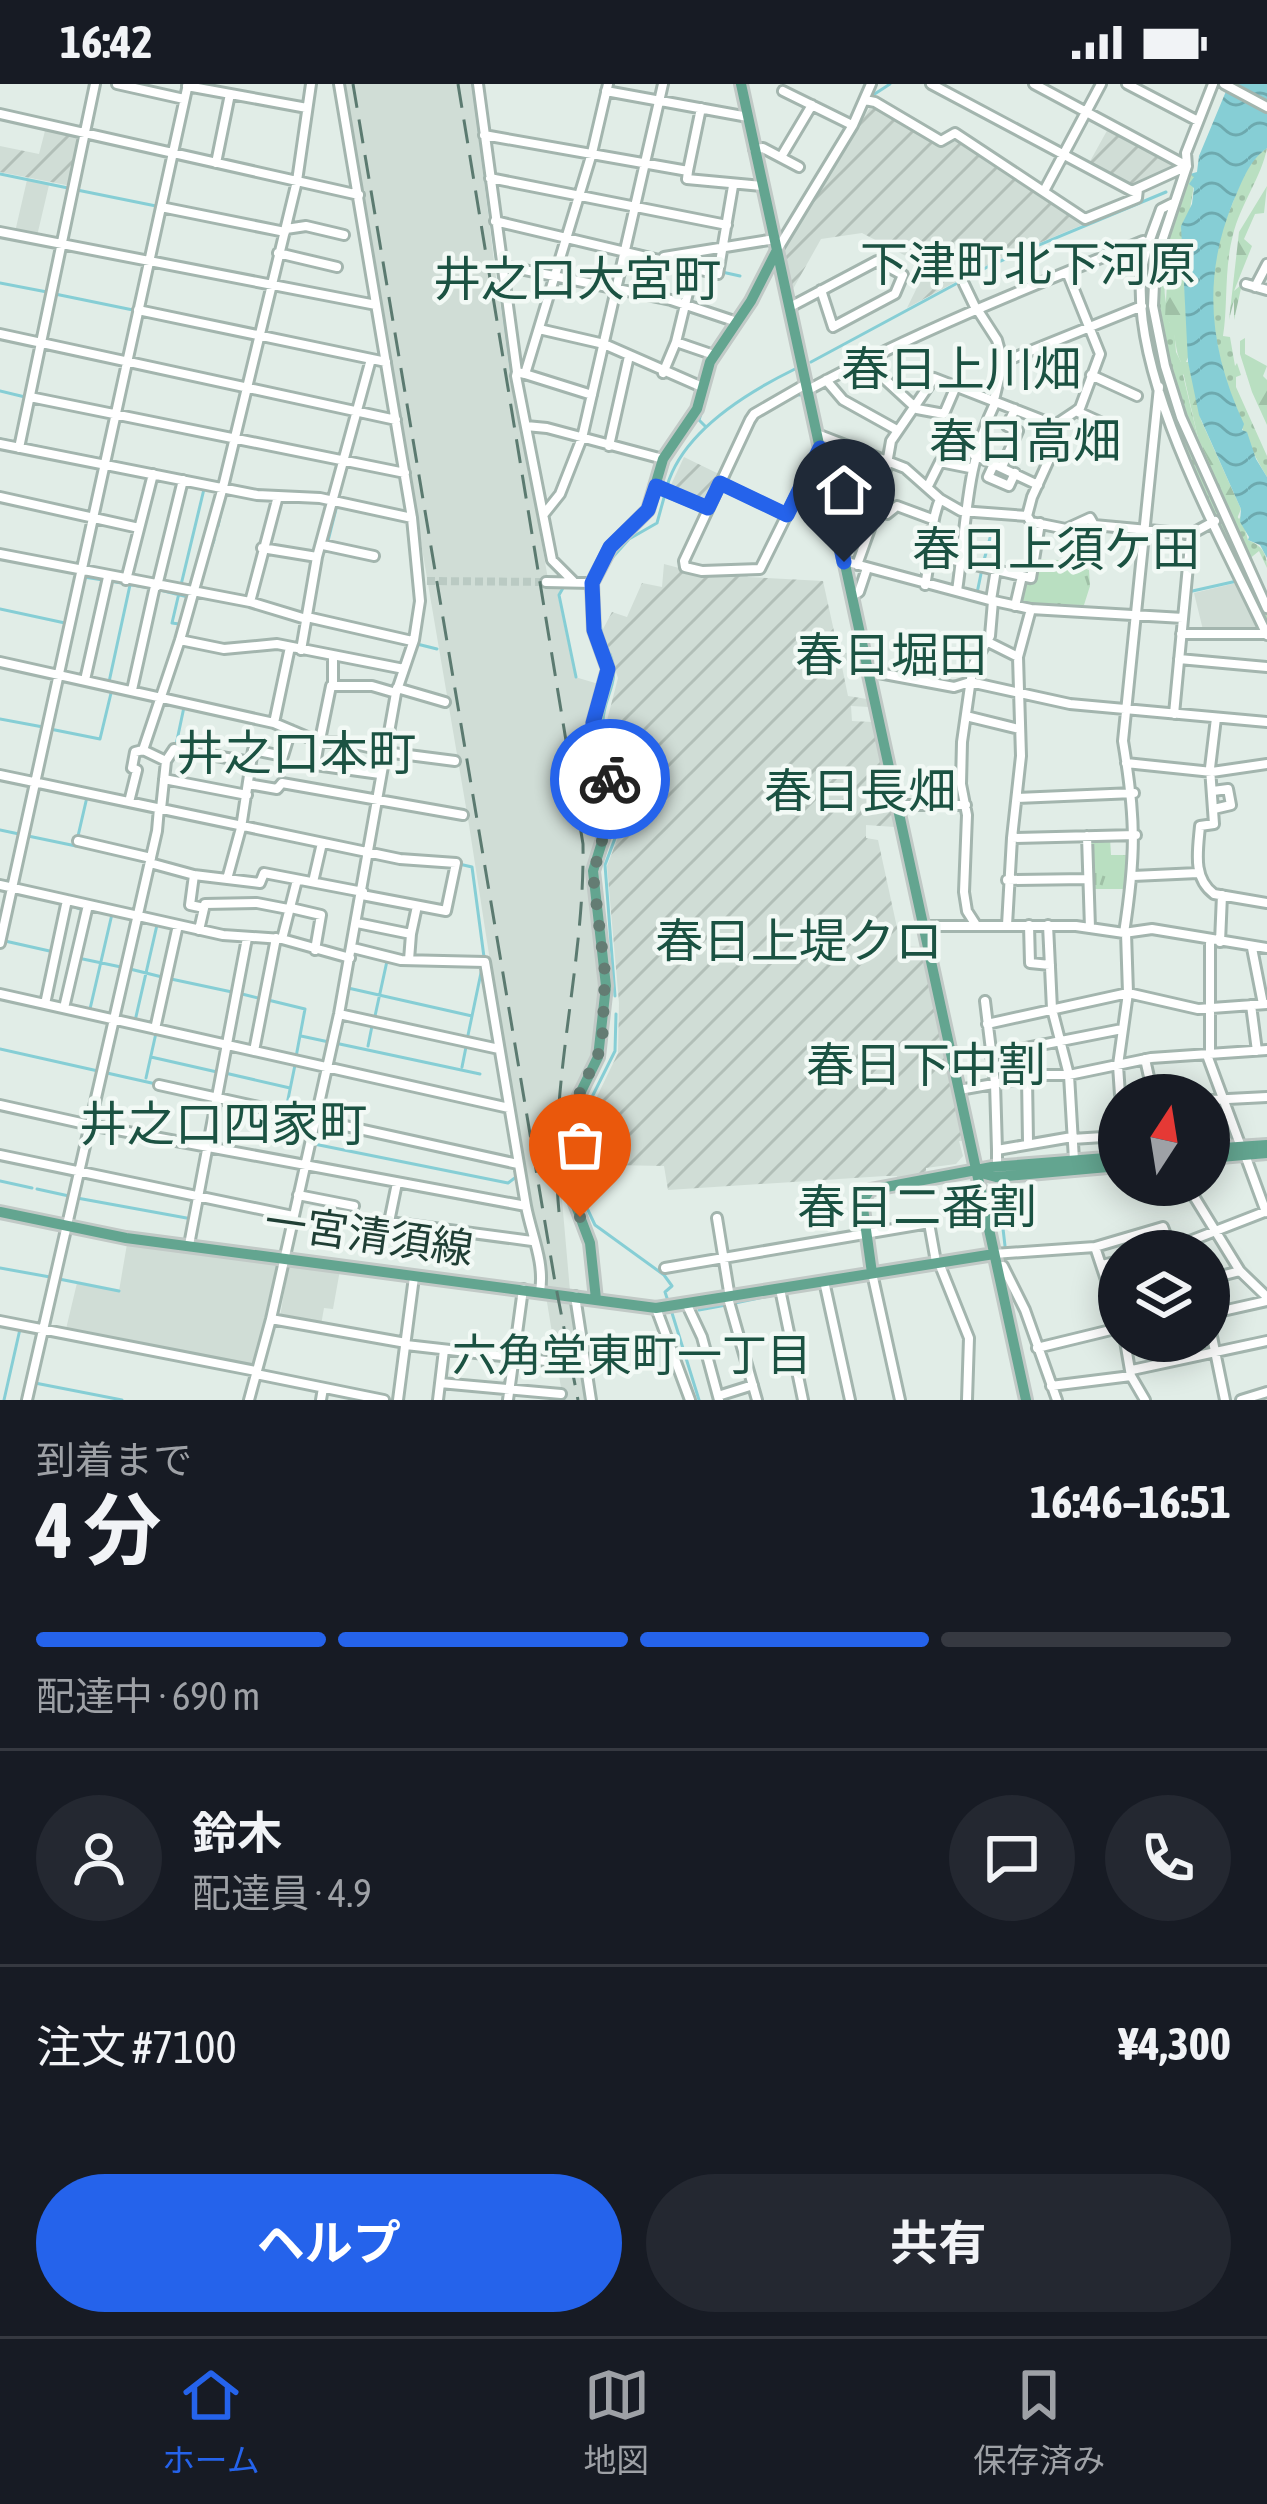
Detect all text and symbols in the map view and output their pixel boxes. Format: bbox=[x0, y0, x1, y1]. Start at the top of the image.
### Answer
text: 16:42 bbox=[60, 16, 153, 68]
district label: 下津町北下河原 bbox=[860, 236, 1196, 291]
district label: 井之口大宮町 bbox=[433, 251, 721, 306]
district label: 春日上川畑 bbox=[841, 341, 1081, 396]
district label: 春日高畑 bbox=[929, 413, 1121, 468]
pin bbox=[793, 439, 895, 562]
icon: home bbox=[811, 457, 877, 523]
district label: 春日上須ケ田 bbox=[912, 521, 1200, 576]
district label: 春日堀田 bbox=[795, 627, 987, 682]
courier bbox=[550, 719, 670, 839]
district label: 井之口本町 bbox=[176, 725, 416, 780]
icon: bike bbox=[577, 746, 643, 812]
district label: 春日長畑 bbox=[764, 763, 956, 818]
district label: 春日上堤クロ bbox=[655, 913, 943, 968]
district label: 春日下中割 bbox=[806, 1037, 1046, 1092]
north arrow bbox=[1098, 1074, 1230, 1206]
map controls bbox=[1098, 1074, 1230, 1362]
pin bbox=[529, 1094, 631, 1217]
district label: 井之口四家町 bbox=[79, 1096, 367, 1151]
icon: bag bbox=[547, 1112, 613, 1178]
district label: 春日二番割 bbox=[797, 1179, 1037, 1234]
street label: 一宮清須線 bbox=[262, 1197, 476, 1273]
button: layers bbox=[1098, 1230, 1230, 1362]
district label: 六角堂東町一丁目 bbox=[452, 1329, 812, 1381]
text: 到着まで bbox=[36, 1438, 192, 1482]
text: 16:46–16:51 bbox=[1030, 1476, 1231, 1528]
text: 4 分 bbox=[36, 1485, 161, 1575]
text: 配達中 · 690 m bbox=[36, 1674, 260, 1718]
button: person bbox=[36, 1795, 162, 1921]
button: chat bbox=[949, 1795, 1075, 1921]
button: phone bbox=[1105, 1795, 1231, 1921]
text: 鈴木 bbox=[192, 1807, 282, 1859]
text: 配達員 · 4.9 bbox=[192, 1871, 372, 1915]
text: ¥4,300 bbox=[1118, 2018, 1231, 2070]
text: 注文 #7100 bbox=[36, 2021, 237, 2073]
button: ヘルプ bbox=[36, 2174, 622, 2312]
button: 共有 bbox=[646, 2174, 1231, 2312]
tab: ホーム bbox=[162, 2362, 260, 2482]
tab: 地図 bbox=[584, 2362, 650, 2482]
tab: 保存済み bbox=[973, 2362, 1105, 2482]

